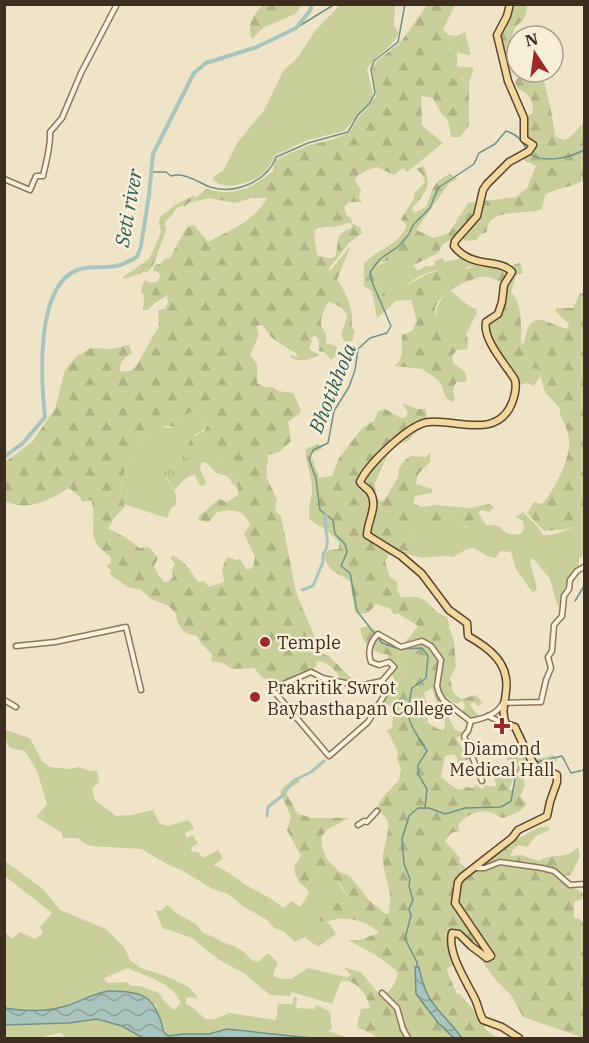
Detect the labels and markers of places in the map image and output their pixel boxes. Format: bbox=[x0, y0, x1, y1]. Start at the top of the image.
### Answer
place label: Temple bbox=[277, 631, 341, 654]
marker: Temple bbox=[258, 635, 272, 649]
place label: Prakritik Swrot Baybasthapan College bbox=[267, 676, 453, 720]
marker: Prakritik Swrot Baybasthapan College bbox=[248, 690, 262, 704]
marker: Diamond Medical Hall bbox=[493, 717, 511, 735]
place label: Diamond Medical Hall bbox=[449, 737, 555, 781]

